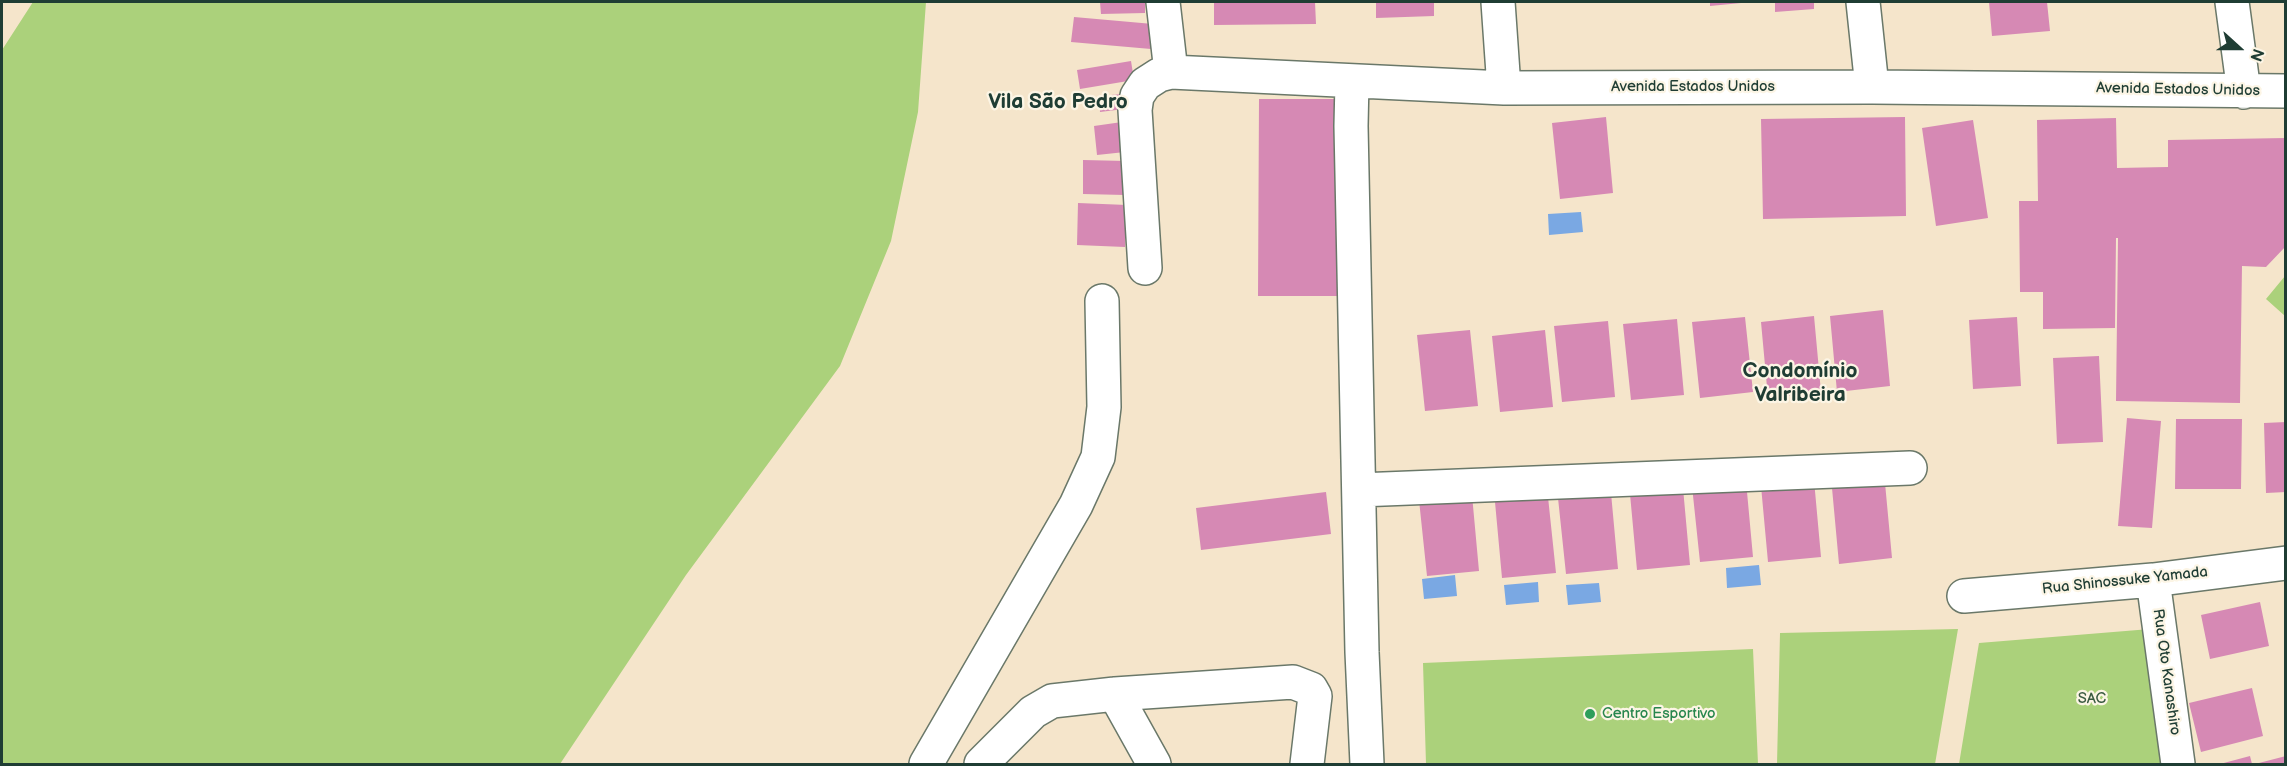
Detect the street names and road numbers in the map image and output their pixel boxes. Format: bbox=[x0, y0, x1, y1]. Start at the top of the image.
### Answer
street label: Avenida Estados Unidos bbox=[1611, 78, 1775, 96]
street label: Avenida Estados Unidos bbox=[2096, 80, 2260, 100]
street label: Rua Shinossuke Yamada bbox=[2041, 563, 2209, 599]
street label: Rua Oto Kanashiro bbox=[2148, 608, 2184, 736]

